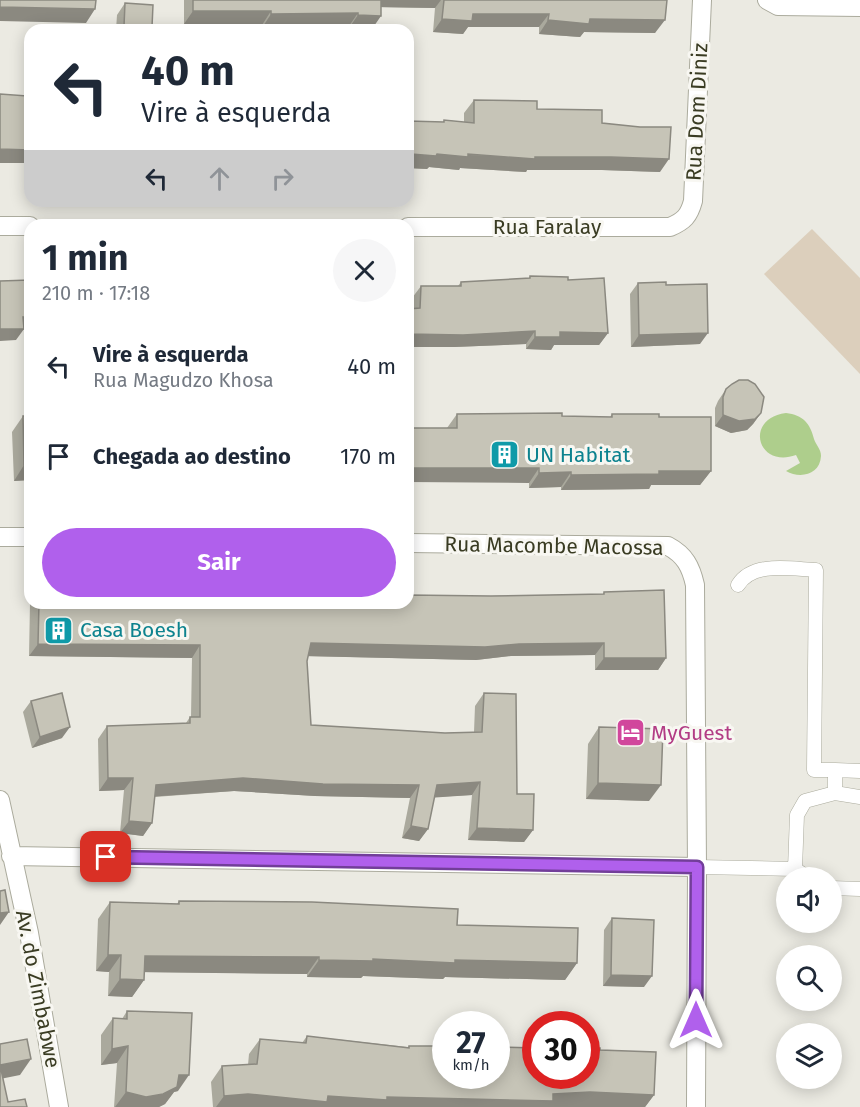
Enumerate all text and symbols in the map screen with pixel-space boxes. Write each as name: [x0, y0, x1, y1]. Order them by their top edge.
street label: Rua Dom Diniz: [680, 42, 714, 182]
text: 40 m: [141, 46, 235, 96]
icon: left: [42, 48, 120, 126]
text: Vire à esquerda: [141, 97, 331, 129]
icon: left: [140, 162, 173, 195]
icon: ahead: [203, 162, 236, 195]
icon: right: [266, 162, 299, 195]
street label: Rua Faralay: [493, 214, 602, 240]
text: 1 min: [42, 236, 129, 280]
button: close: [333, 239, 396, 302]
text: 210 m · 17:18: [42, 281, 150, 305]
text: Vire à esquerda: [93, 341, 249, 368]
icon: left: [42, 350, 75, 383]
text: 40 m: [347, 353, 396, 380]
text: Rua Magudzo Khosa: [93, 368, 274, 392]
building icon: UN Habitat: [489, 439, 521, 471]
icon: arrive: [42, 440, 75, 473]
place label: UN Habitat: [526, 442, 631, 468]
text: Chegada ao destino: [93, 443, 291, 470]
text: 170 m: [340, 443, 396, 470]
button: Sair: [42, 528, 396, 597]
street label: Rua Macombe Macossa: [444, 531, 664, 561]
building icon: Casa Boesh: [43, 614, 75, 646]
place label: Casa Boesh: [80, 617, 188, 643]
hotel icon: MyGuest: [614, 717, 646, 749]
place label: MyGuest: [651, 720, 732, 746]
pin: [80, 831, 131, 882]
icon: arrive: [89, 840, 122, 873]
map controls: [776, 867, 842, 1089]
button: sound: [776, 867, 842, 933]
street label: Av. do Zimbabwe: [10, 908, 66, 1070]
button: search: [776, 945, 842, 1011]
position arrow: [664, 988, 728, 1052]
speed limit sign: 30: [522, 1011, 600, 1089]
button: layers: [776, 1023, 842, 1089]
text: 27: [456, 1025, 486, 1061]
text: km/h: [452, 1056, 490, 1074]

